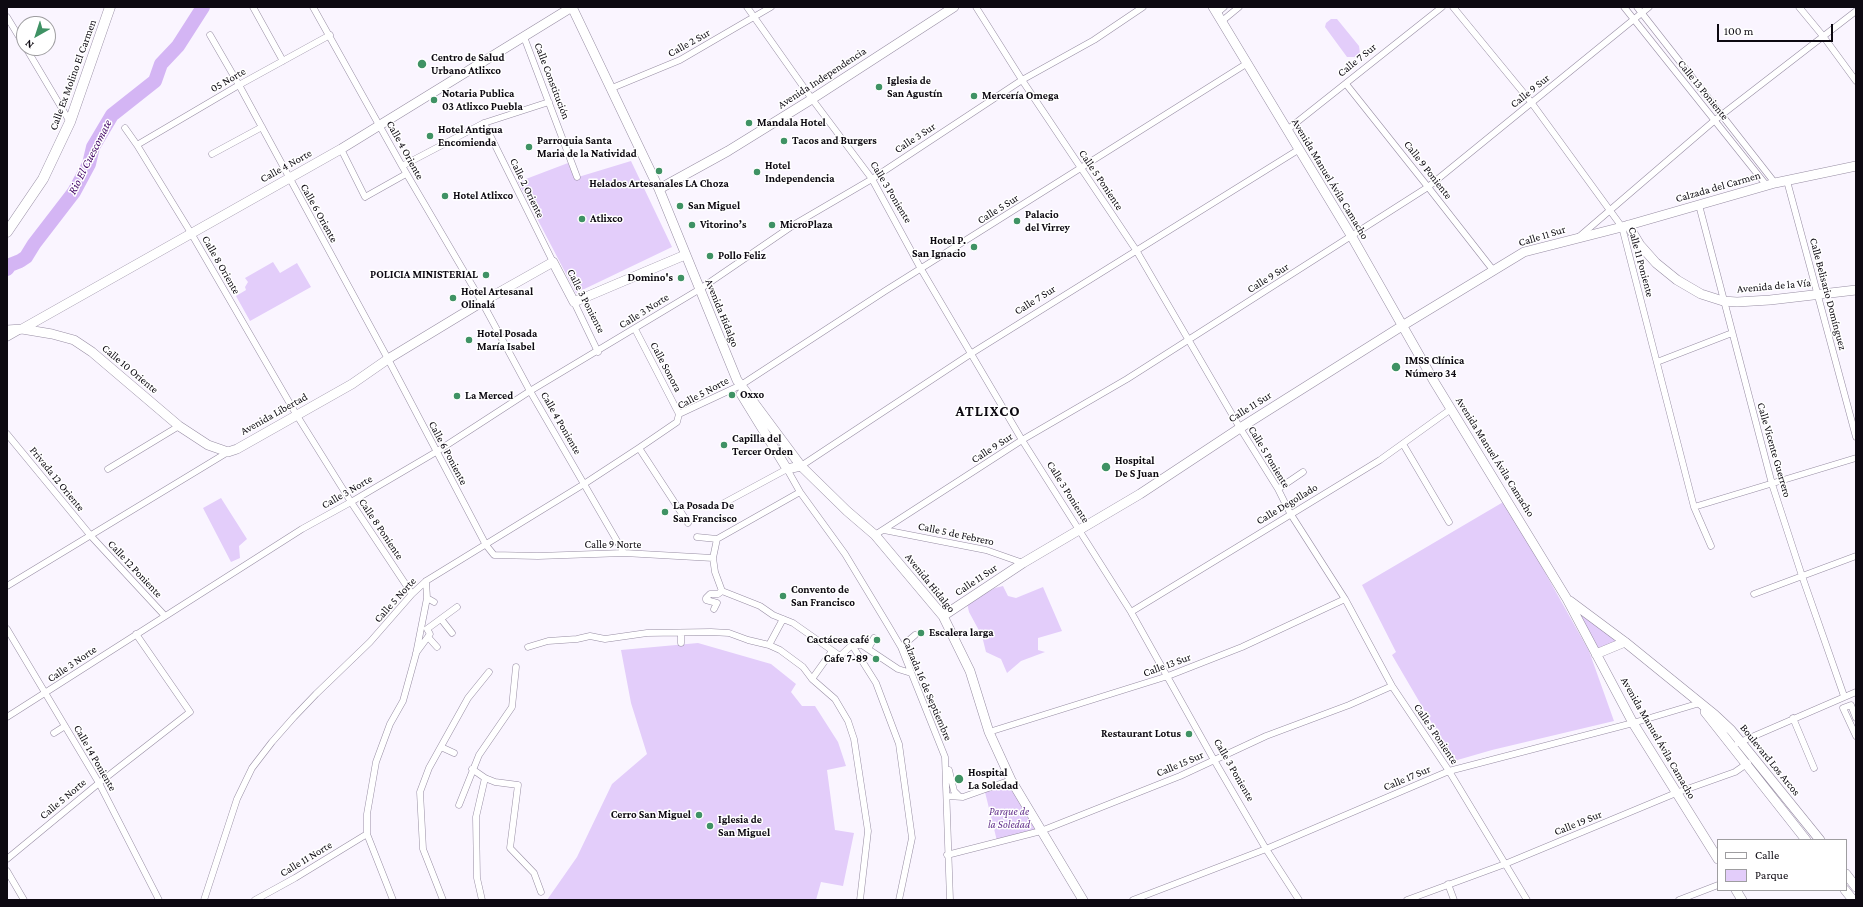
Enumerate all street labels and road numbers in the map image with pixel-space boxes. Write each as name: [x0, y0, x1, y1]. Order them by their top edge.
street label: Calle Ex Molino El Carmen: [47, 18, 99, 132]
street label: Calle 2 Sur: [666, 26, 712, 60]
street label: Calle 7 Sur: [1335, 40, 1379, 80]
street label: Calle Constitución: [531, 41, 573, 121]
street label: Avenida Independencia: [775, 44, 869, 112]
street label: Calle 13 Poniente: [1675, 57, 1731, 123]
street label: 05 Norte: [208, 65, 248, 95]
street label: Calle 9 Sur: [1508, 71, 1552, 111]
street label: Avenida Manuel Ávila Camacho: [1289, 116, 1371, 242]
street label: Calle 4 Oriente: [383, 118, 427, 182]
street label: Calle 3 Sur: [892, 120, 938, 156]
street label: Calle 9 Poniente: [1401, 138, 1455, 202]
street label: Calle 4 Norte: [258, 146, 314, 186]
street label: Calle 5 Poniente: [1076, 147, 1126, 213]
street label: Calle 2 Oriente: [507, 156, 547, 220]
street label: Calle 3 Poniente: [867, 159, 915, 225]
street label: Calzada del Carmen: [1674, 169, 1762, 205]
street label: Calle 6 Oriente: [297, 181, 341, 245]
street label: Calle 5 Sur: [975, 191, 1021, 227]
street label: Calle 11 Sur: [1517, 223, 1567, 249]
street label: Calle 11 Poniente: [1625, 225, 1657, 299]
street label: Calle 8 Oriente: [199, 233, 243, 297]
street label: Calle Belisario Domínguez: [1807, 236, 1849, 352]
street label: Calle 9 Sur: [1245, 260, 1291, 296]
street label: Calle 3 Poniente: [564, 267, 608, 335]
street label: Avenida de la Vía: [1736, 276, 1812, 296]
street label: Avenida Hidalgo: [702, 277, 742, 349]
street label: Calle 7 Sur: [1012, 282, 1058, 318]
street label: Calle 3 Norte: [617, 290, 671, 332]
street label: Calle Sonora: [647, 340, 685, 394]
street label: Calle 10 Oriente: [99, 342, 161, 396]
street label: Calle 5 Norte: [675, 374, 731, 412]
street label: Calle 4 Poniente: [538, 389, 584, 457]
street label: Calle 11 Sur: [1226, 389, 1274, 425]
street label: Avenida Libertad: [238, 390, 310, 438]
street label: Avenida Manuel Ávila Camacho: [1453, 395, 1537, 519]
street label: Calle Vicente Guerrero: [1754, 401, 1794, 499]
street label: Calle 6 Poniente: [426, 419, 470, 487]
street label: Calle 5 Poniente: [1245, 424, 1293, 490]
street label: Calle 9 Sur: [969, 430, 1015, 466]
street label: Privada 12 Oriente: [27, 444, 87, 514]
street label: Calle 3 Poniente: [1044, 459, 1092, 525]
street label: Calle 3 Norte: [319, 472, 375, 512]
street label: Calle Degollado: [1254, 481, 1320, 527]
street label: Calle 8 Poniente: [356, 496, 406, 562]
street label: Calle 5 de Febrero: [917, 519, 995, 549]
street label: Calle 12 Poniente: [105, 537, 165, 601]
street label: Calle 9 Norte: [585, 538, 641, 552]
street label: Avenida Hidalgo: [902, 551, 958, 615]
street label: Calle 11 Sur: [952, 561, 1000, 599]
street label: Calle 5 Norte: [371, 575, 419, 625]
street label: Calzada 16 de Septiembre: [899, 635, 955, 743]
street label: Calle 3 Norte: [45, 643, 99, 685]
street label: Calle 13 Sur: [1141, 650, 1193, 680]
street label: Avenida Manuel Ávila Camacho: [1618, 675, 1698, 801]
street label: Calle 5 Poniente: [1411, 701, 1461, 767]
street label: Boulevard Los Arcos: [1737, 722, 1803, 798]
street label: Calle 14 Poniente: [71, 723, 119, 793]
street label: Calle 3 Poniente: [1211, 736, 1257, 804]
street label: Calle 15 Sur: [1154, 748, 1206, 780]
street label: Calle 17 Sur: [1381, 762, 1433, 794]
street label: Calle 5 Norte: [37, 776, 89, 822]
street label: Calle 19 Sur: [1552, 807, 1604, 839]
street label: Calle 11 Norte: [278, 838, 334, 880]

